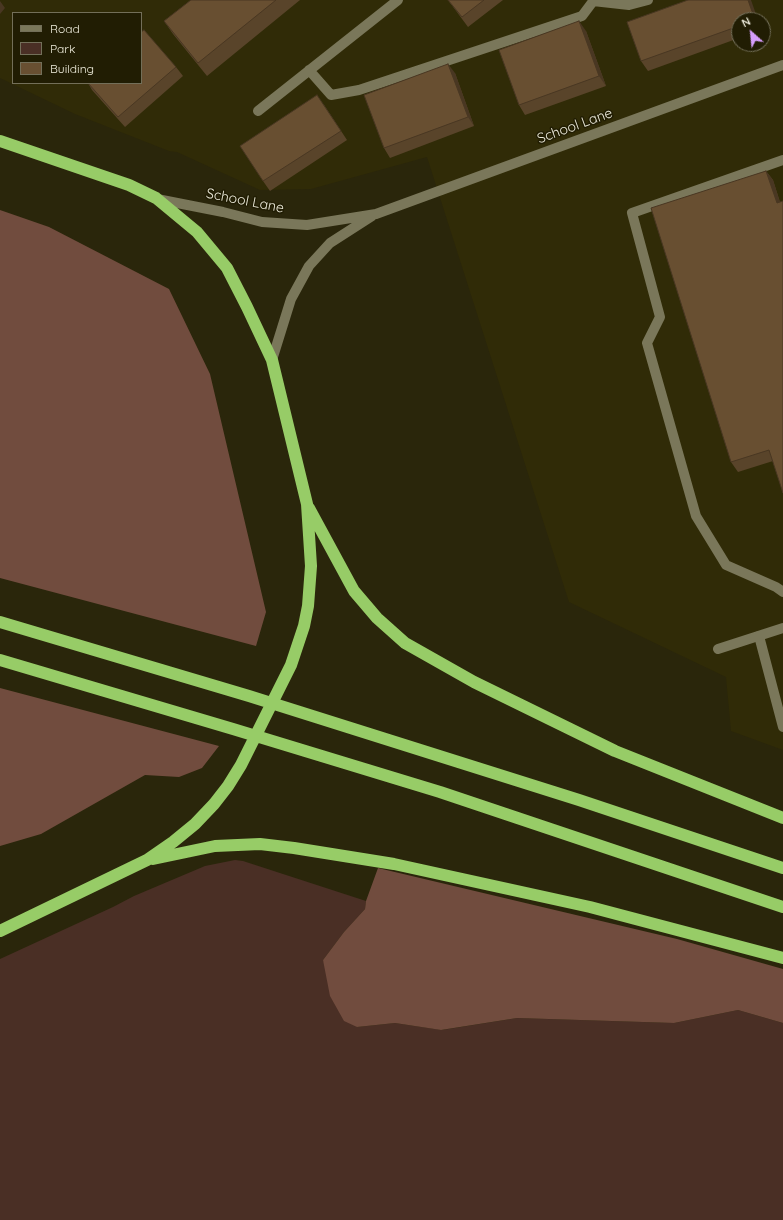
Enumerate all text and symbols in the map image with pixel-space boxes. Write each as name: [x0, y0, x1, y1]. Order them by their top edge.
legend: [12, 12, 142, 84]
north arrow: [731, 12, 771, 52]
text: N: [739, 14, 753, 30]
text: Road: [50, 21, 80, 36]
text: Park: [50, 41, 75, 56]
text: Building: [50, 61, 94, 76]
street label: School Lane: [535, 105, 615, 147]
street label: School Lane: [205, 185, 285, 217]

